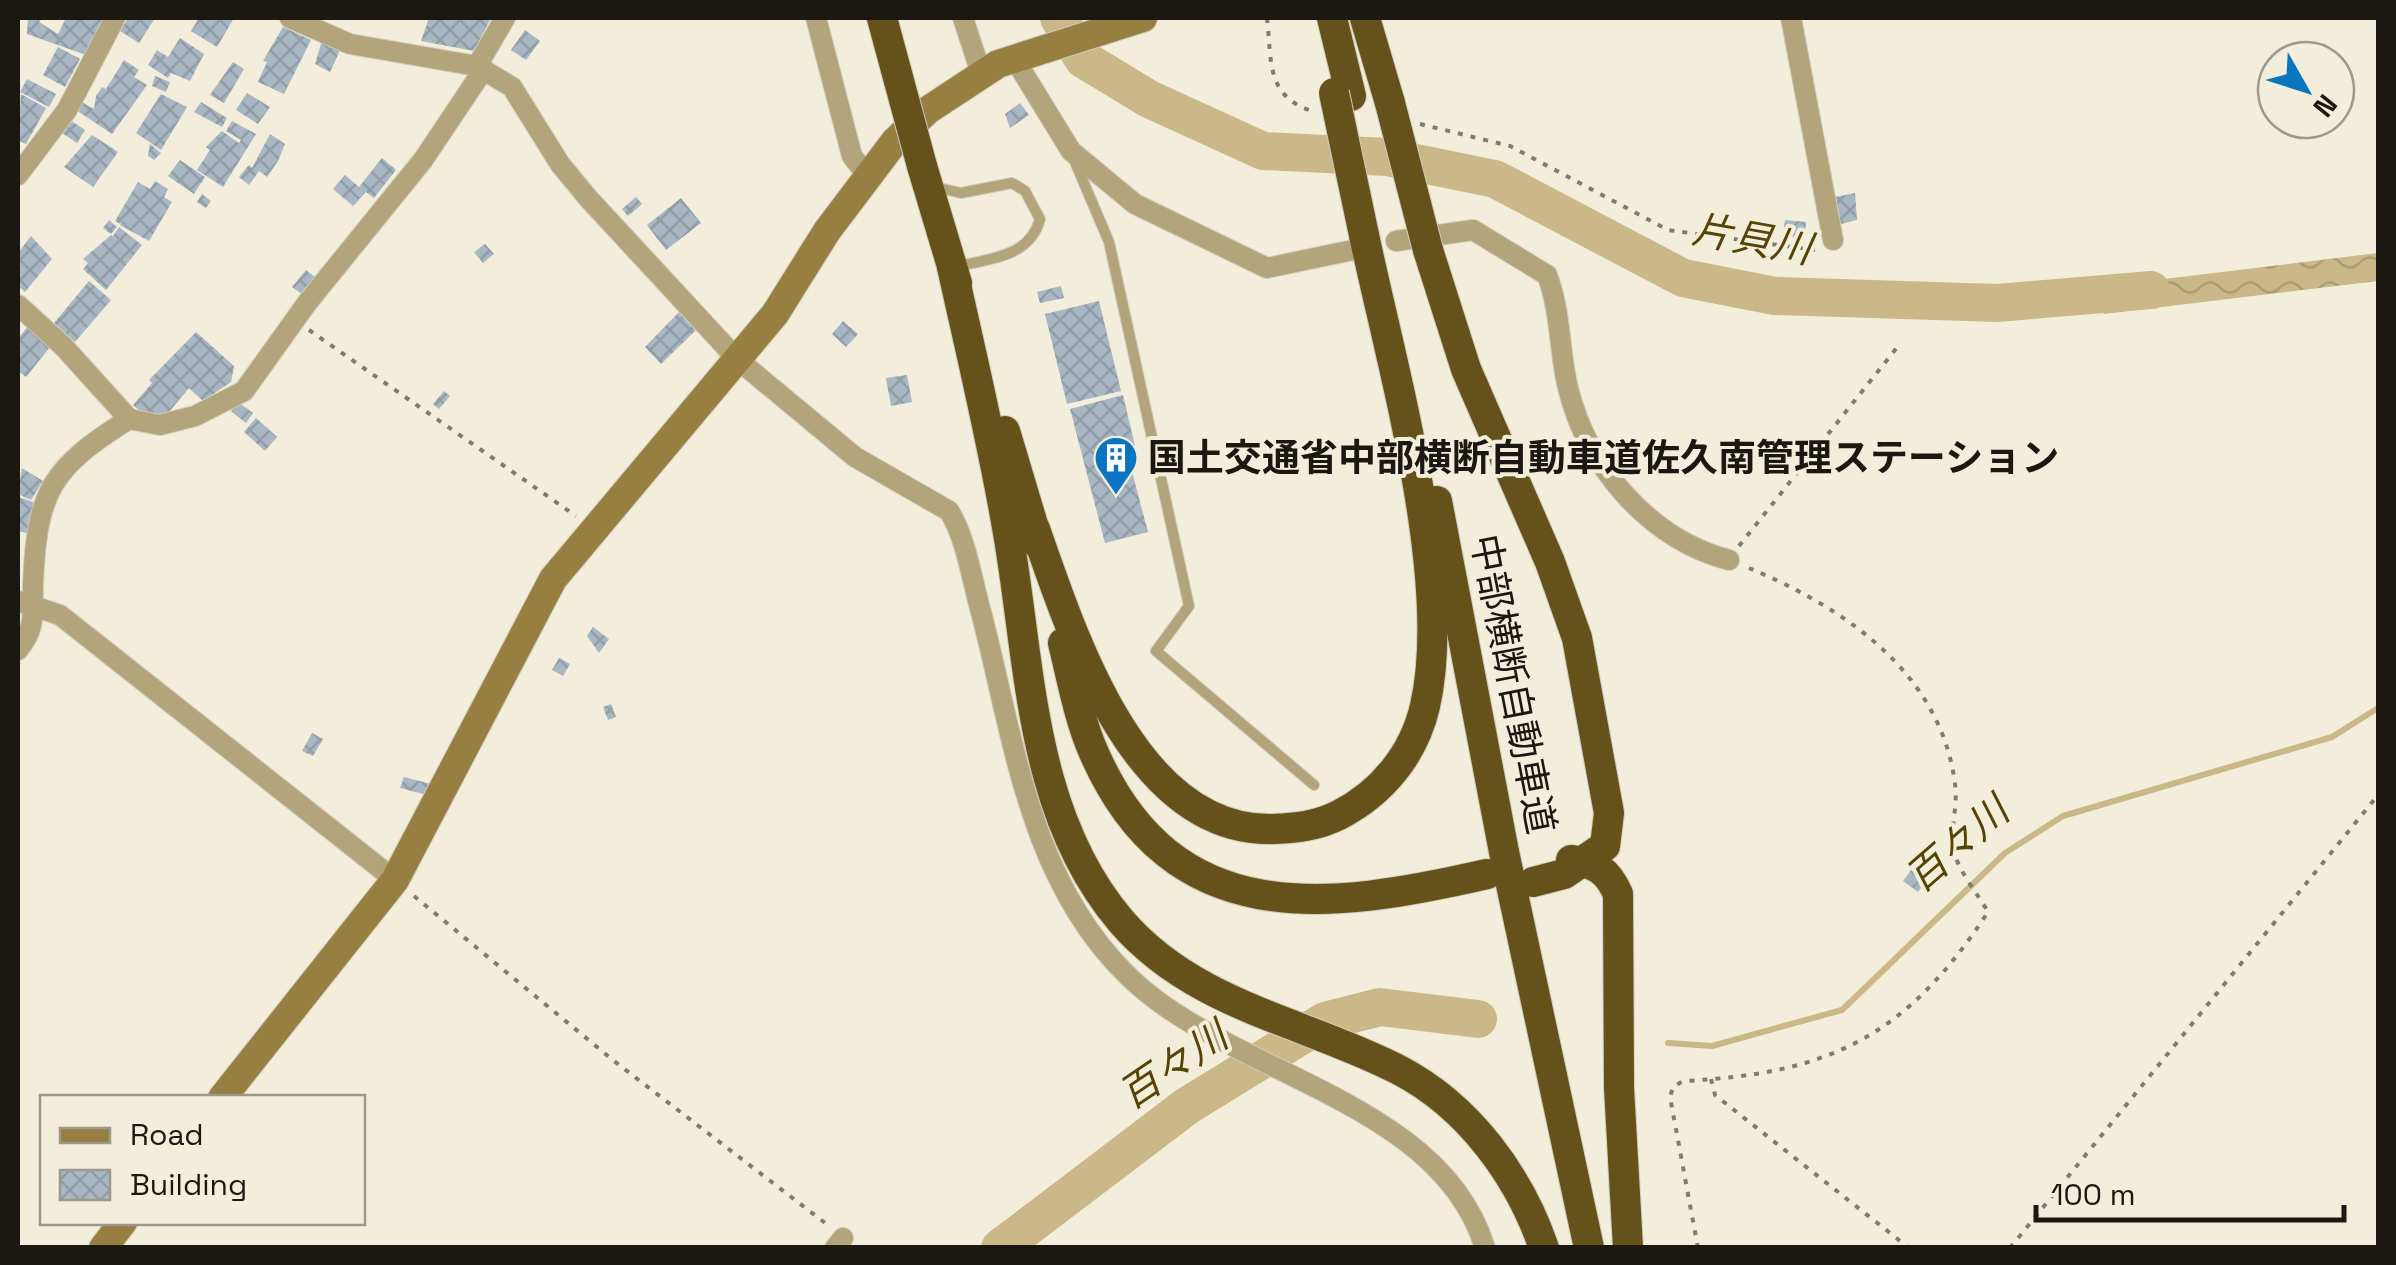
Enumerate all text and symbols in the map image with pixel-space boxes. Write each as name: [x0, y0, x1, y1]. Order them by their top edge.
north arrow: [2256, 40, 2356, 140]
text: N: [2306, 87, 2345, 124]
water label: 片貝川: [1688, 204, 1819, 276]
place label: 国土交通省中部横断自動車道佐久南管理ステーション: [1148, 434, 2059, 482]
building icon: 国土交通省中部横断自動車道佐久南管理ステーション: [1093, 435, 1139, 496]
street label: 中部横断自動車道: [1460, 530, 1566, 838]
water label: 百々川: [1895, 783, 2022, 903]
water label: 百々川: [1109, 1008, 1241, 1120]
legend: [40, 1095, 365, 1225]
text: Road: [130, 1115, 204, 1154]
scale bar: [2036, 1160, 2344, 1222]
text: Building: [130, 1165, 247, 1204]
text: 100 m: [2051, 1175, 2136, 1214]

